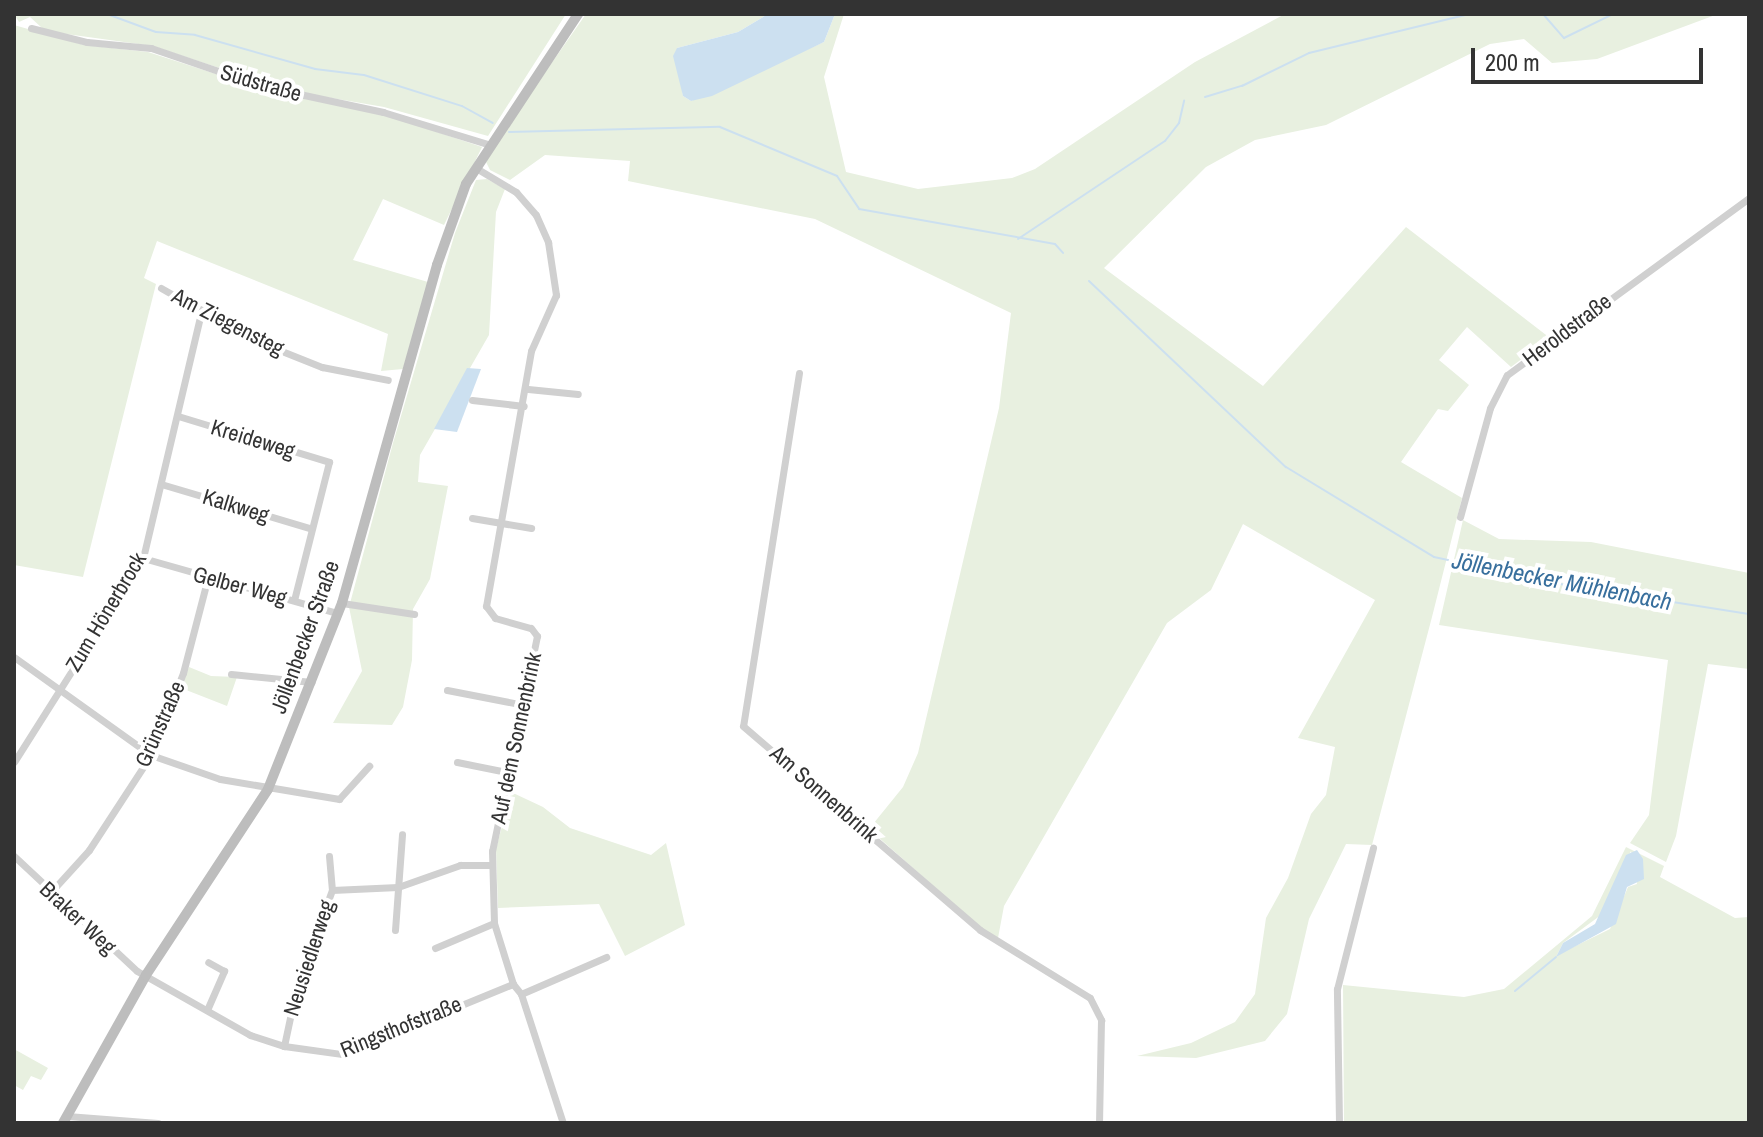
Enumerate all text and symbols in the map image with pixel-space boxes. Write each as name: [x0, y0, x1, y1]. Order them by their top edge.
scale bar: [1475, 32, 1707, 82]
text: 200 m: [1485, 46, 1540, 78]
street label: Südstraße: [217, 59, 305, 107]
street label: Am Ziegensteg: [168, 282, 288, 362]
street label: Heroldstraße: [1517, 288, 1617, 372]
street label: Kreideweg: [208, 414, 298, 464]
street label: Kalkweg: [200, 483, 272, 529]
water label: Jöllenbecker Mühlenbach: [1450, 546, 1674, 616]
street label: Zum Hönerbrock: [60, 548, 152, 676]
street label: Jöllenbecker Straße: [265, 557, 345, 717]
street label: Gelber Weg: [190, 561, 290, 611]
street label: Auf dem Sonnenbrink: [485, 650, 547, 826]
street label: Grünstraße: [129, 677, 191, 771]
street label: Am Sonnenbrink: [765, 740, 883, 848]
street label: Braker Weg: [34, 876, 122, 960]
street label: Neusiedlerweg: [278, 897, 340, 1019]
street label: Ringsthofstraße: [337, 991, 465, 1063]

